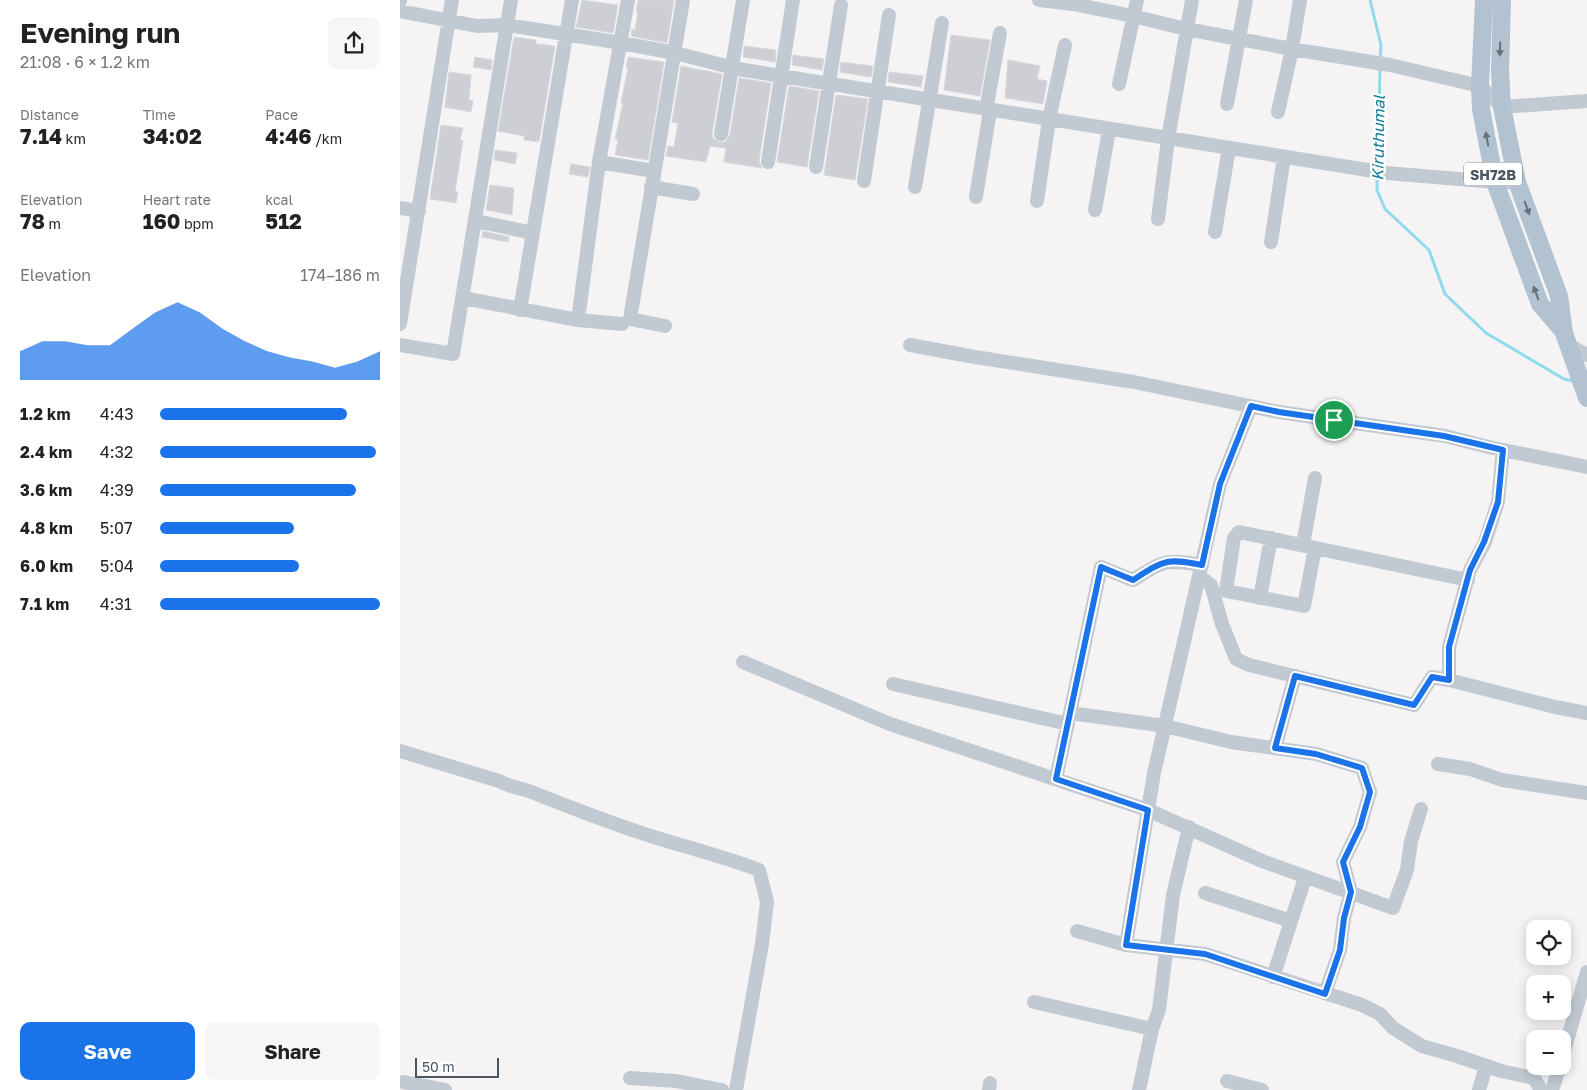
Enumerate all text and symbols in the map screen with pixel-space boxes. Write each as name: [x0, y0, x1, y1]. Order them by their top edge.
text: Evening run: [20, 16, 180, 49]
button: share: [328, 17, 380, 69]
one-way arrow: [1496, 41, 1504, 57]
text: 21:08 · 6 × 1.2 km: [20, 52, 150, 72]
water label: Kiruthumal: [1367, 94, 1389, 181]
text: Distance: [20, 106, 79, 123]
text: Time: [143, 106, 176, 123]
text: Pace: [265, 106, 298, 123]
text: 7.14: [20, 123, 62, 149]
text: 34:02: [143, 123, 202, 149]
text: 4:46: [265, 123, 312, 149]
text: km: [62, 130, 86, 147]
text: /km: [312, 130, 342, 147]
one-way arrow: [1482, 131, 1490, 147]
road number: SH72B: [1464, 162, 1522, 185]
text: Elevation: [20, 191, 82, 208]
text: Heart rate: [143, 191, 211, 208]
text: kcal: [265, 191, 293, 208]
one-way arrow: [1523, 201, 1531, 216]
text: 78: [20, 208, 45, 234]
text: 160: [143, 208, 180, 234]
text: 512: [265, 208, 302, 234]
text: m: [45, 215, 61, 232]
text: bpm: [180, 215, 214, 232]
text: Elevation: [20, 265, 91, 285]
text: 174–186 m: [300, 265, 380, 285]
one-way arrow: [1532, 286, 1539, 301]
pin: [1313, 399, 1355, 441]
text: 1.2 km: [20, 404, 70, 424]
text: 4:43: [100, 404, 134, 424]
icon: arrive: [1320, 406, 1348, 434]
text: 2.4 km: [20, 442, 72, 462]
text: 4:32: [100, 442, 133, 462]
text: 3.6 km: [20, 480, 72, 500]
text: 4:39: [100, 480, 134, 500]
text: 4.8 km: [20, 518, 73, 538]
text: 5:07: [100, 518, 132, 538]
text: 6.0 km: [20, 556, 73, 576]
text: 5:04: [100, 556, 134, 576]
text: 7.1 km: [20, 594, 69, 614]
text: 4:31: [100, 594, 132, 614]
map controls: [1526, 920, 1571, 1075]
button: locate: [1526, 920, 1571, 965]
button: +: [1526, 975, 1571, 1020]
button: Save: [20, 1022, 195, 1080]
button: Share: [205, 1022, 380, 1080]
button: −: [1526, 1030, 1571, 1075]
scale bar: [415, 1055, 499, 1078]
text: 50 m: [422, 1058, 455, 1075]

